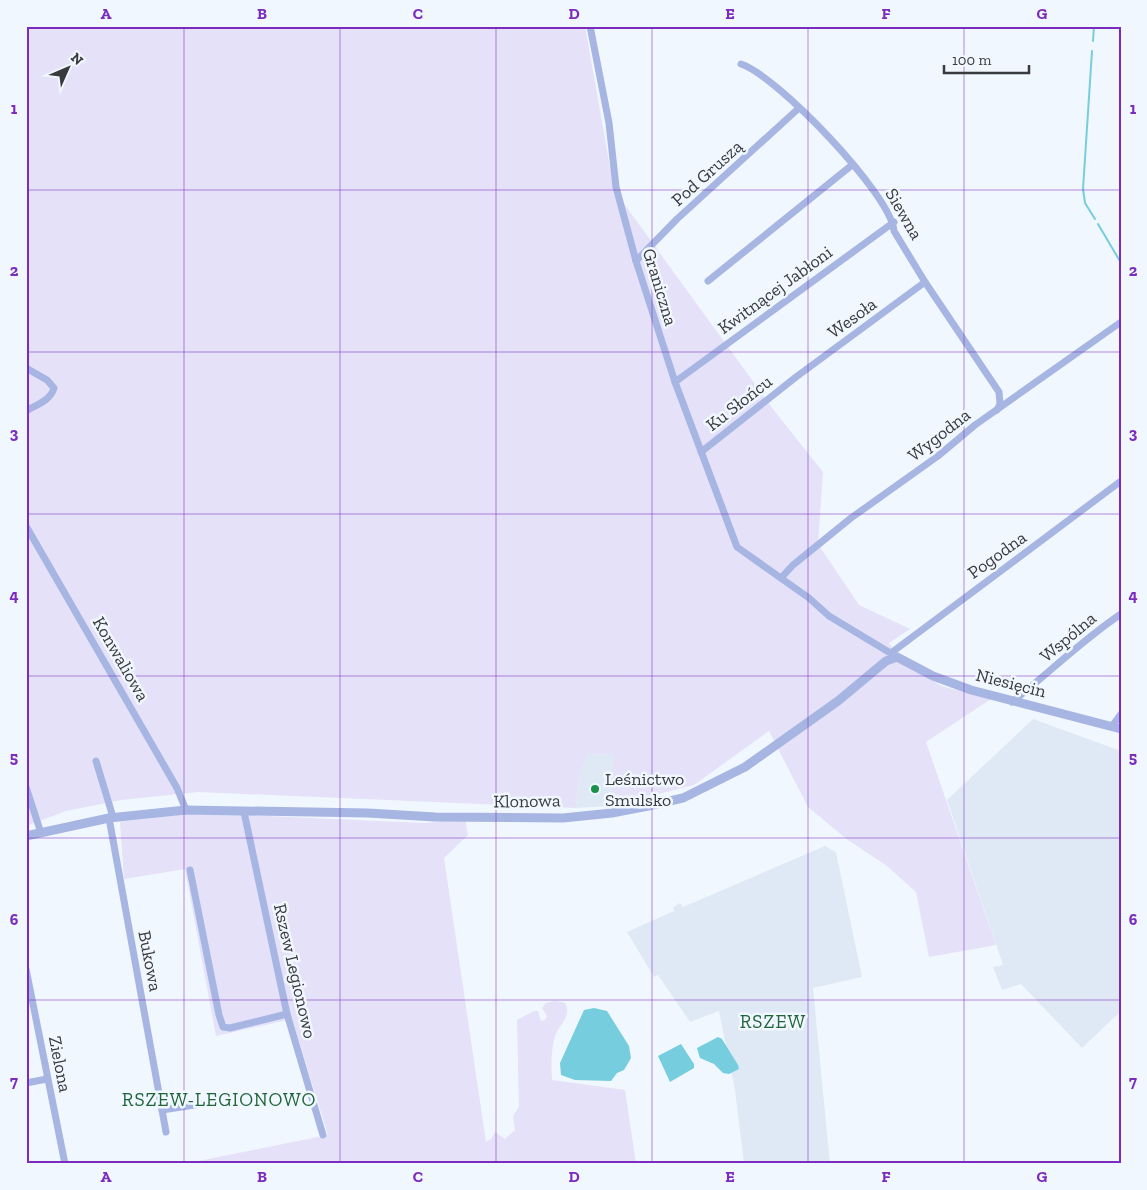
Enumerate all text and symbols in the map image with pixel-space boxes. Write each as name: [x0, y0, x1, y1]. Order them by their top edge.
text: A: [101, 4, 112, 23]
text: B: [257, 4, 267, 23]
text: C: [413, 4, 423, 23]
text: D: [568, 4, 580, 23]
text: E: [725, 4, 735, 23]
text: F: [881, 4, 891, 23]
text: G: [1037, 4, 1048, 23]
north arrow: [42, 42, 92, 92]
scale bar: [944, 42, 1030, 74]
text: N: [67, 49, 87, 69]
text: 100 m: [952, 51, 991, 69]
text: 1: [11, 99, 18, 118]
text: 1: [1130, 99, 1137, 118]
street label: Pod Gruszą: [667, 135, 747, 211]
street label: Siewna: [881, 184, 928, 244]
street label: Kwitnącej Jabłoni: [714, 241, 836, 339]
street label: Graniczna: [638, 246, 682, 329]
text: 2: [10, 261, 19, 280]
text: 2: [1129, 261, 1138, 280]
street label: Wesoła: [823, 293, 881, 343]
street label: Ku Słońcu: [701, 370, 777, 436]
street label: Wygodna: [903, 404, 975, 466]
text: 3: [10, 424, 19, 443]
text: 3: [1129, 424, 1138, 443]
street label: Pogodna: [963, 526, 1031, 584]
text: 4: [9, 586, 19, 605]
text: 4: [1128, 586, 1138, 605]
street label: Wspólna: [1035, 607, 1101, 667]
street label: Konwaliowa: [88, 613, 154, 706]
street label: Niesięcin: [974, 664, 1049, 702]
text: 5: [10, 748, 18, 767]
text: 5: [1129, 748, 1137, 767]
place label: Leśnictwo Smulsko: [605, 768, 684, 811]
marker: Leśnictwo Smulsko: [589, 783, 601, 795]
street label: Klonowa: [493, 789, 561, 813]
street label: Rszew Legionowo: [269, 901, 321, 1041]
text: 6: [10, 910, 19, 929]
text: 6: [1129, 910, 1138, 929]
street label: Bukowa: [133, 929, 167, 994]
district label: RSZEW: [740, 1010, 806, 1033]
street label: Zielona: [44, 1034, 76, 1094]
text: 7: [10, 1072, 18, 1091]
text: 7: [1129, 1072, 1137, 1091]
district label: RSZEW-LEGIONOWO: [122, 1088, 316, 1111]
text: A: [101, 1167, 112, 1186]
text: B: [257, 1167, 267, 1186]
text: C: [413, 1167, 423, 1186]
text: D: [568, 1167, 580, 1186]
text: E: [725, 1167, 735, 1186]
text: F: [881, 1167, 891, 1186]
text: G: [1037, 1167, 1048, 1186]

